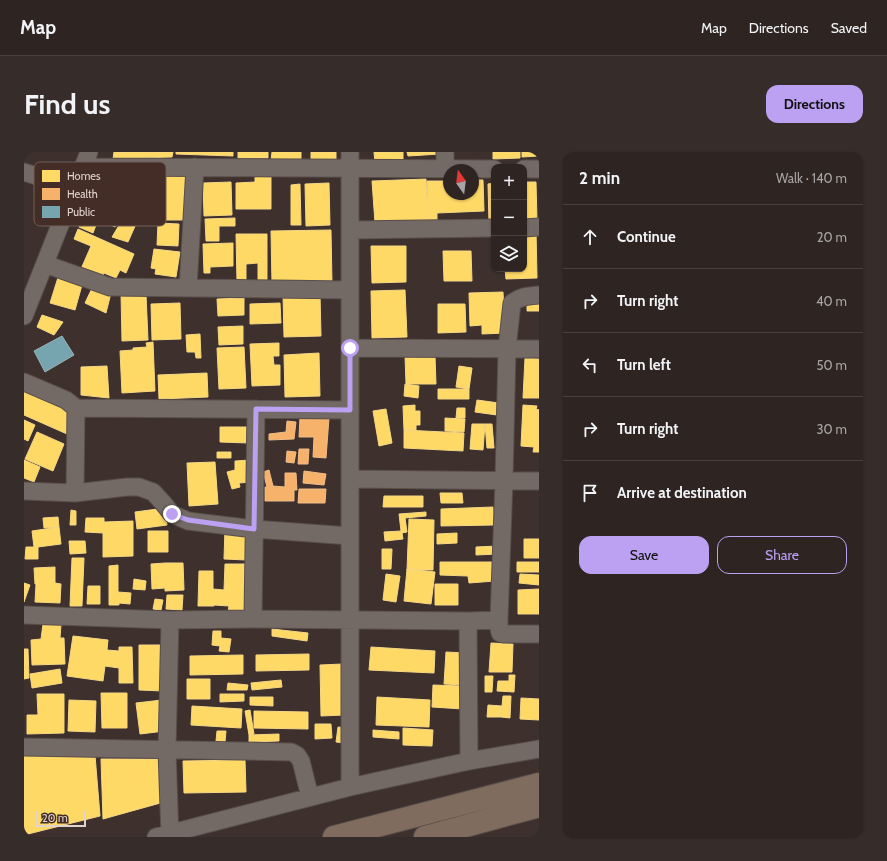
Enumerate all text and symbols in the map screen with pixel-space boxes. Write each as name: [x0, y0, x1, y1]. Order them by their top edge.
text: Map: [20, 16, 56, 39]
text: Map: [701, 19, 727, 37]
text: Directions: [749, 19, 809, 37]
text: Saved: [831, 19, 867, 37]
button: Directions: [766, 85, 863, 123]
text: Find us: [24, 87, 110, 121]
legend: [34, 162, 166, 226]
north arrow: [443, 164, 479, 200]
map controls: [491, 164, 527, 272]
button: +: [491, 164, 527, 200]
text: 2 min: [579, 168, 620, 188]
text: Homes: [67, 169, 101, 183]
text: Walk · 140 m: [776, 170, 847, 186]
text: Health: [67, 187, 98, 201]
button: −: [491, 200, 527, 236]
text: Public: [67, 205, 95, 219]
icon: ahead: [579, 226, 601, 248]
text: Continue: [617, 228, 676, 246]
text: 20 m: [817, 229, 847, 245]
button: layers: [491, 236, 527, 272]
icon: right: [579, 290, 601, 312]
text: Turn right: [617, 292, 678, 310]
text: 40 m: [816, 293, 847, 309]
route start: [341, 339, 359, 357]
icon: left: [579, 354, 601, 376]
text: Turn left: [617, 356, 671, 374]
text: 50 m: [817, 357, 847, 373]
icon: right: [579, 418, 601, 440]
text: Turn right: [617, 420, 678, 438]
text: 30 m: [817, 421, 847, 437]
icon: arrive: [579, 482, 601, 504]
text: Arrive at destination: [617, 484, 747, 502]
route end: [163, 505, 181, 523]
button: Save: [579, 536, 709, 574]
button: Share: [717, 536, 847, 574]
scale bar: [36, 809, 86, 828]
text: 20 m: [42, 811, 68, 825]

